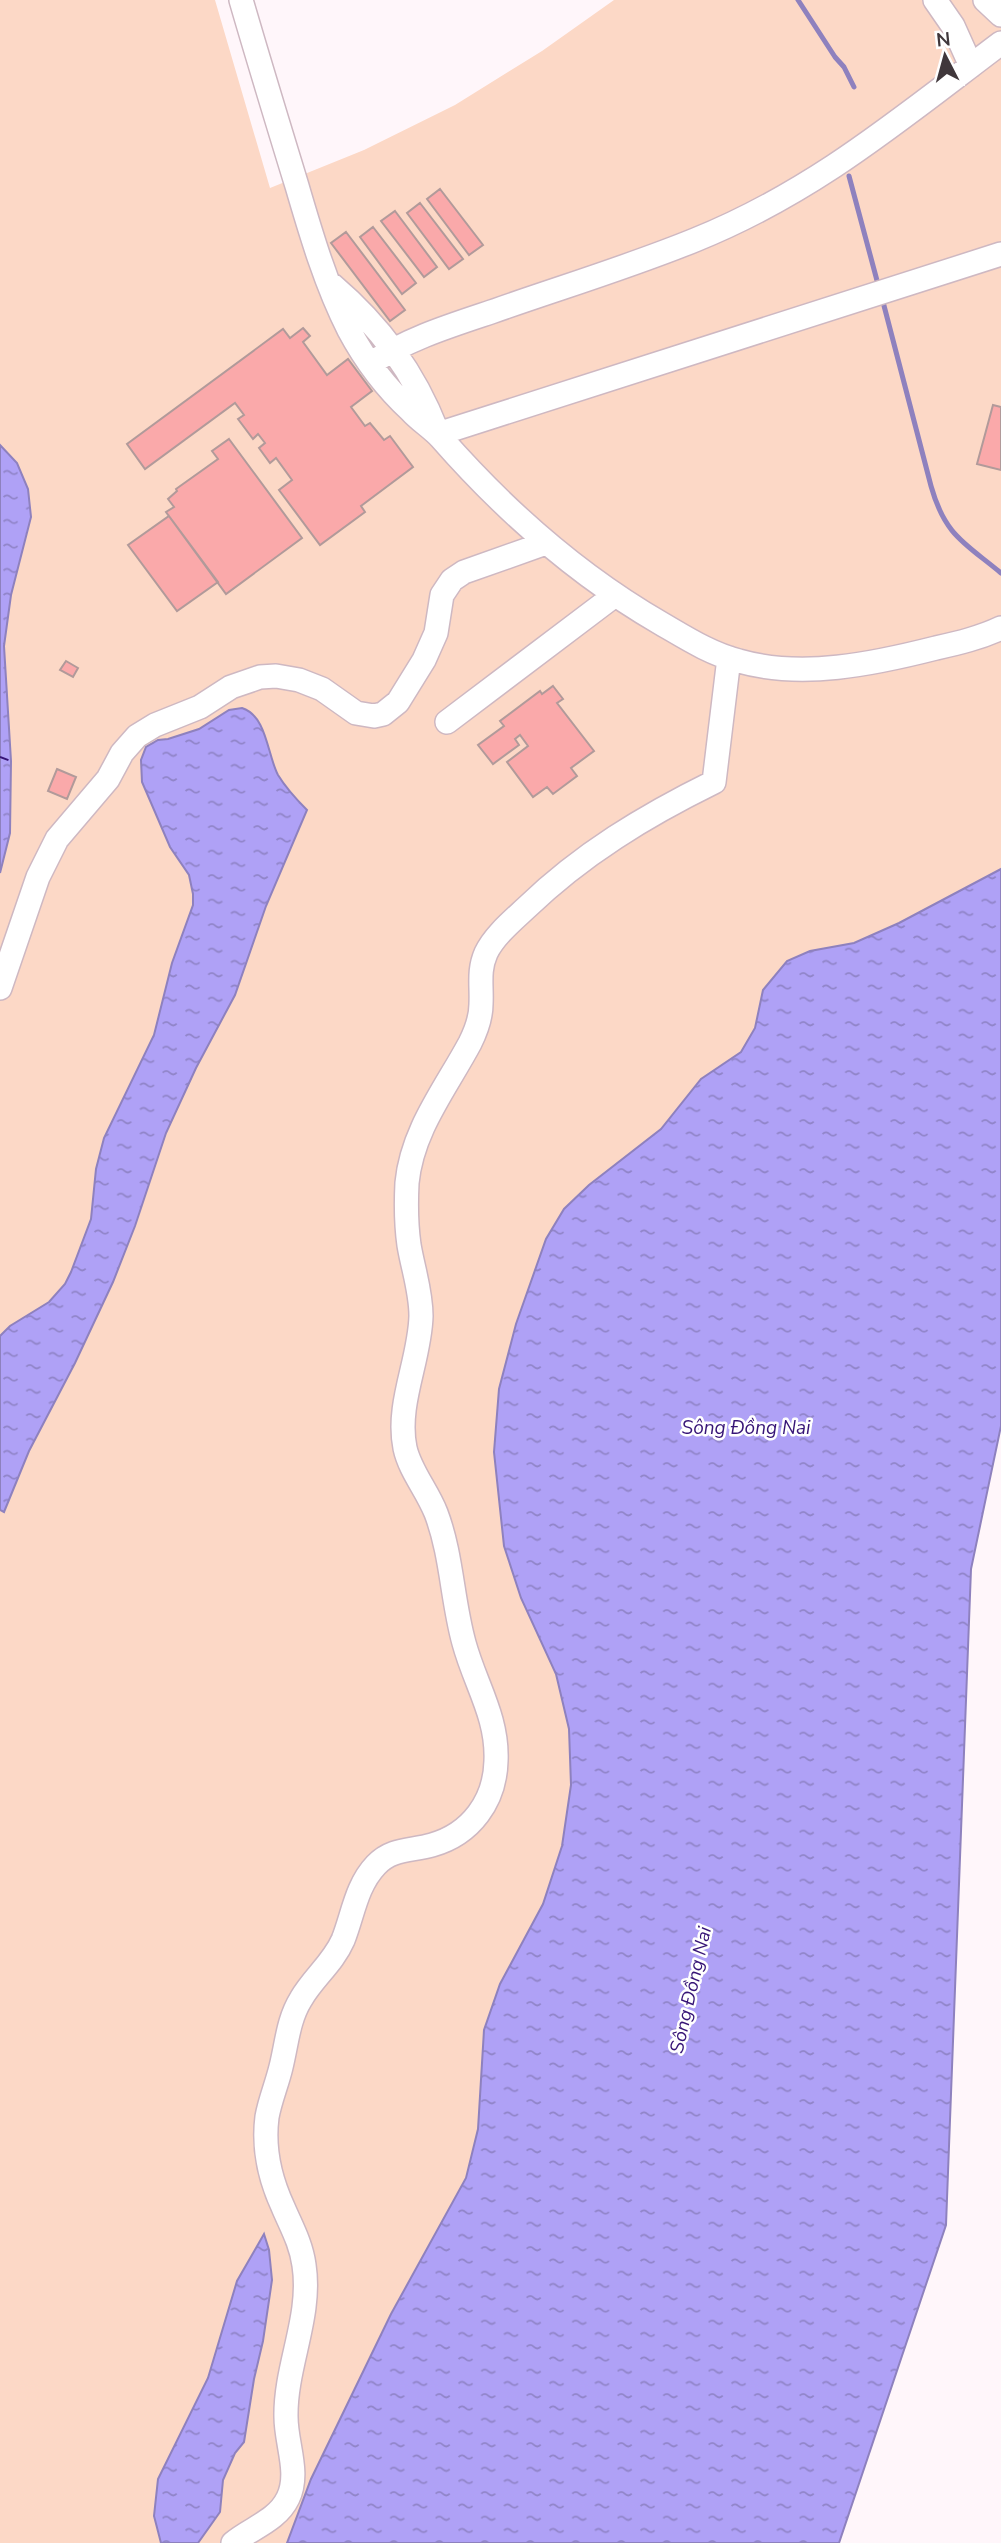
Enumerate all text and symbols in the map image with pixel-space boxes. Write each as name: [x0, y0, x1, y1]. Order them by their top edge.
north arrow: [910, 21, 980, 91]
text: N: [935, 26, 952, 54]
water label: Sông Đồng Nai: [681, 1415, 811, 1441]
water label: Sông Đồng Nai: [664, 1924, 718, 2056]

